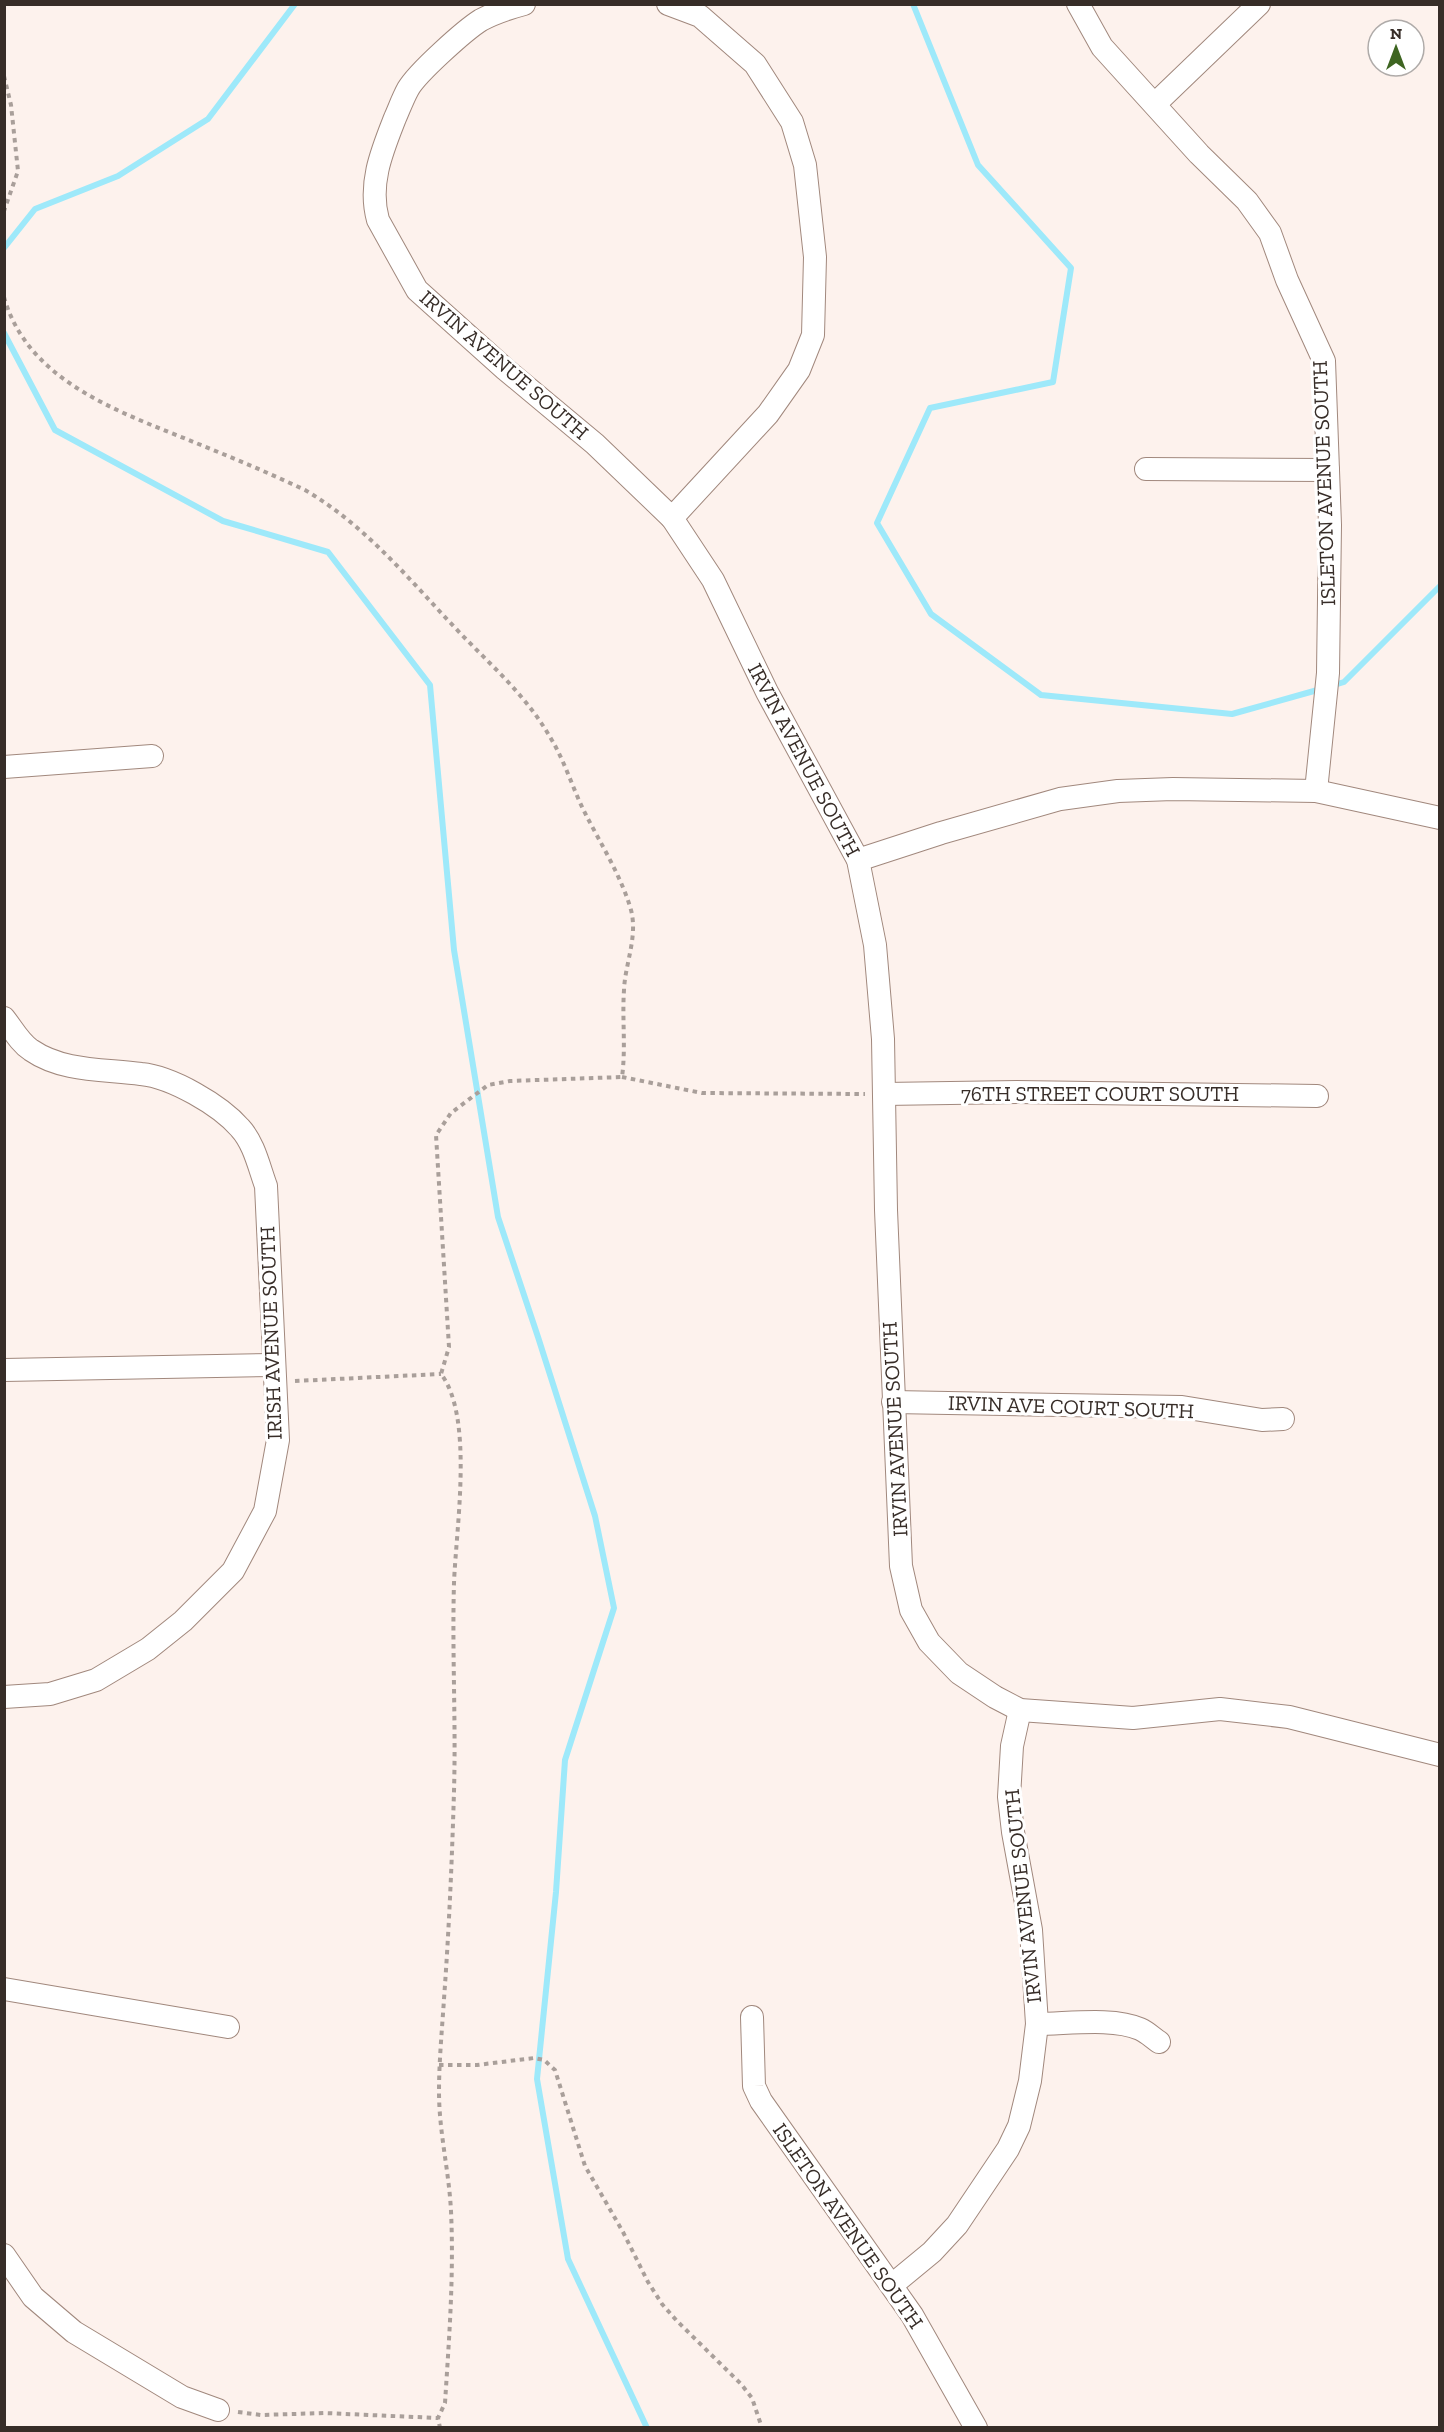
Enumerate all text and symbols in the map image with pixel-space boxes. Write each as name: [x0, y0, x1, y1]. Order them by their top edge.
north arrow: [1366, 18, 1426, 78]
text: N: [1390, 24, 1402, 43]
street label: IRVIN AVENUE SOUTH: [415, 285, 594, 445]
street label: ISLETON AVENUE SOUTH: [1307, 360, 1340, 606]
street label: IRVIN AVENUE SOUTH: [743, 659, 866, 861]
street label: 76TH STREET COURT SOUTH: [961, 1081, 1239, 1106]
street label: IRISH AVENUE SOUTH: [254, 1226, 287, 1440]
street label: IRVIN AVENUE SOUTH: [876, 1321, 913, 1537]
street label: IRVIN AVE COURT SOUTH: [947, 1390, 1195, 1423]
street label: IRVIN AVENUE SOUTH: [999, 1788, 1046, 2004]
street label: ISLETON AVENUE SOUTH: [768, 2118, 929, 2333]

